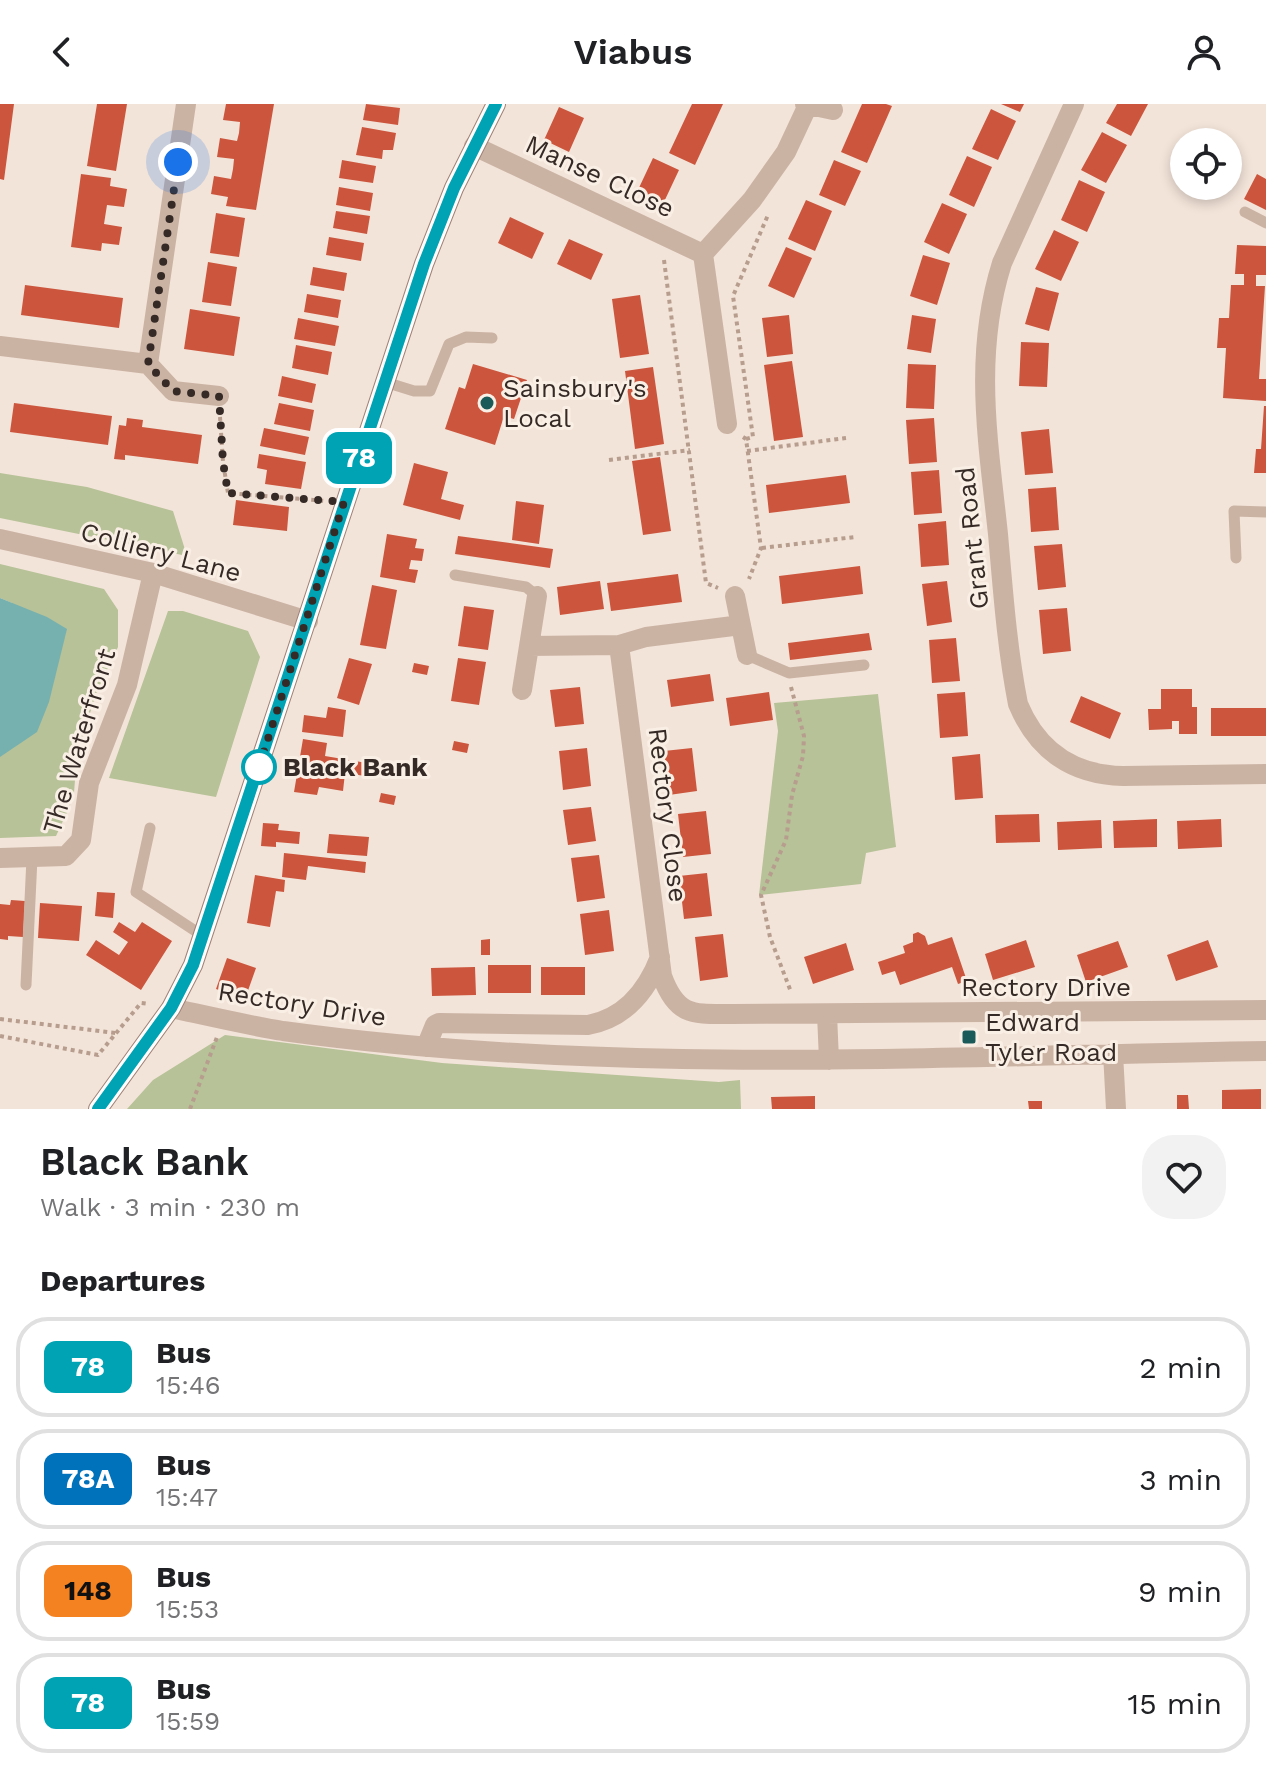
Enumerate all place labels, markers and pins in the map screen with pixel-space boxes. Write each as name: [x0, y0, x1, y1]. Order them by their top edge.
place label: Sainsbury's Local: [503, 373, 647, 433]
marker: Sainsbury's Local: [478, 394, 496, 412]
marker: Black Bank: [242, 750, 276, 784]
place label: Black Bank: [283, 752, 428, 782]
place label: Edward Tyler Road: [985, 1007, 1117, 1067]
marker: Edward Tyler Road: [960, 1028, 978, 1046]

